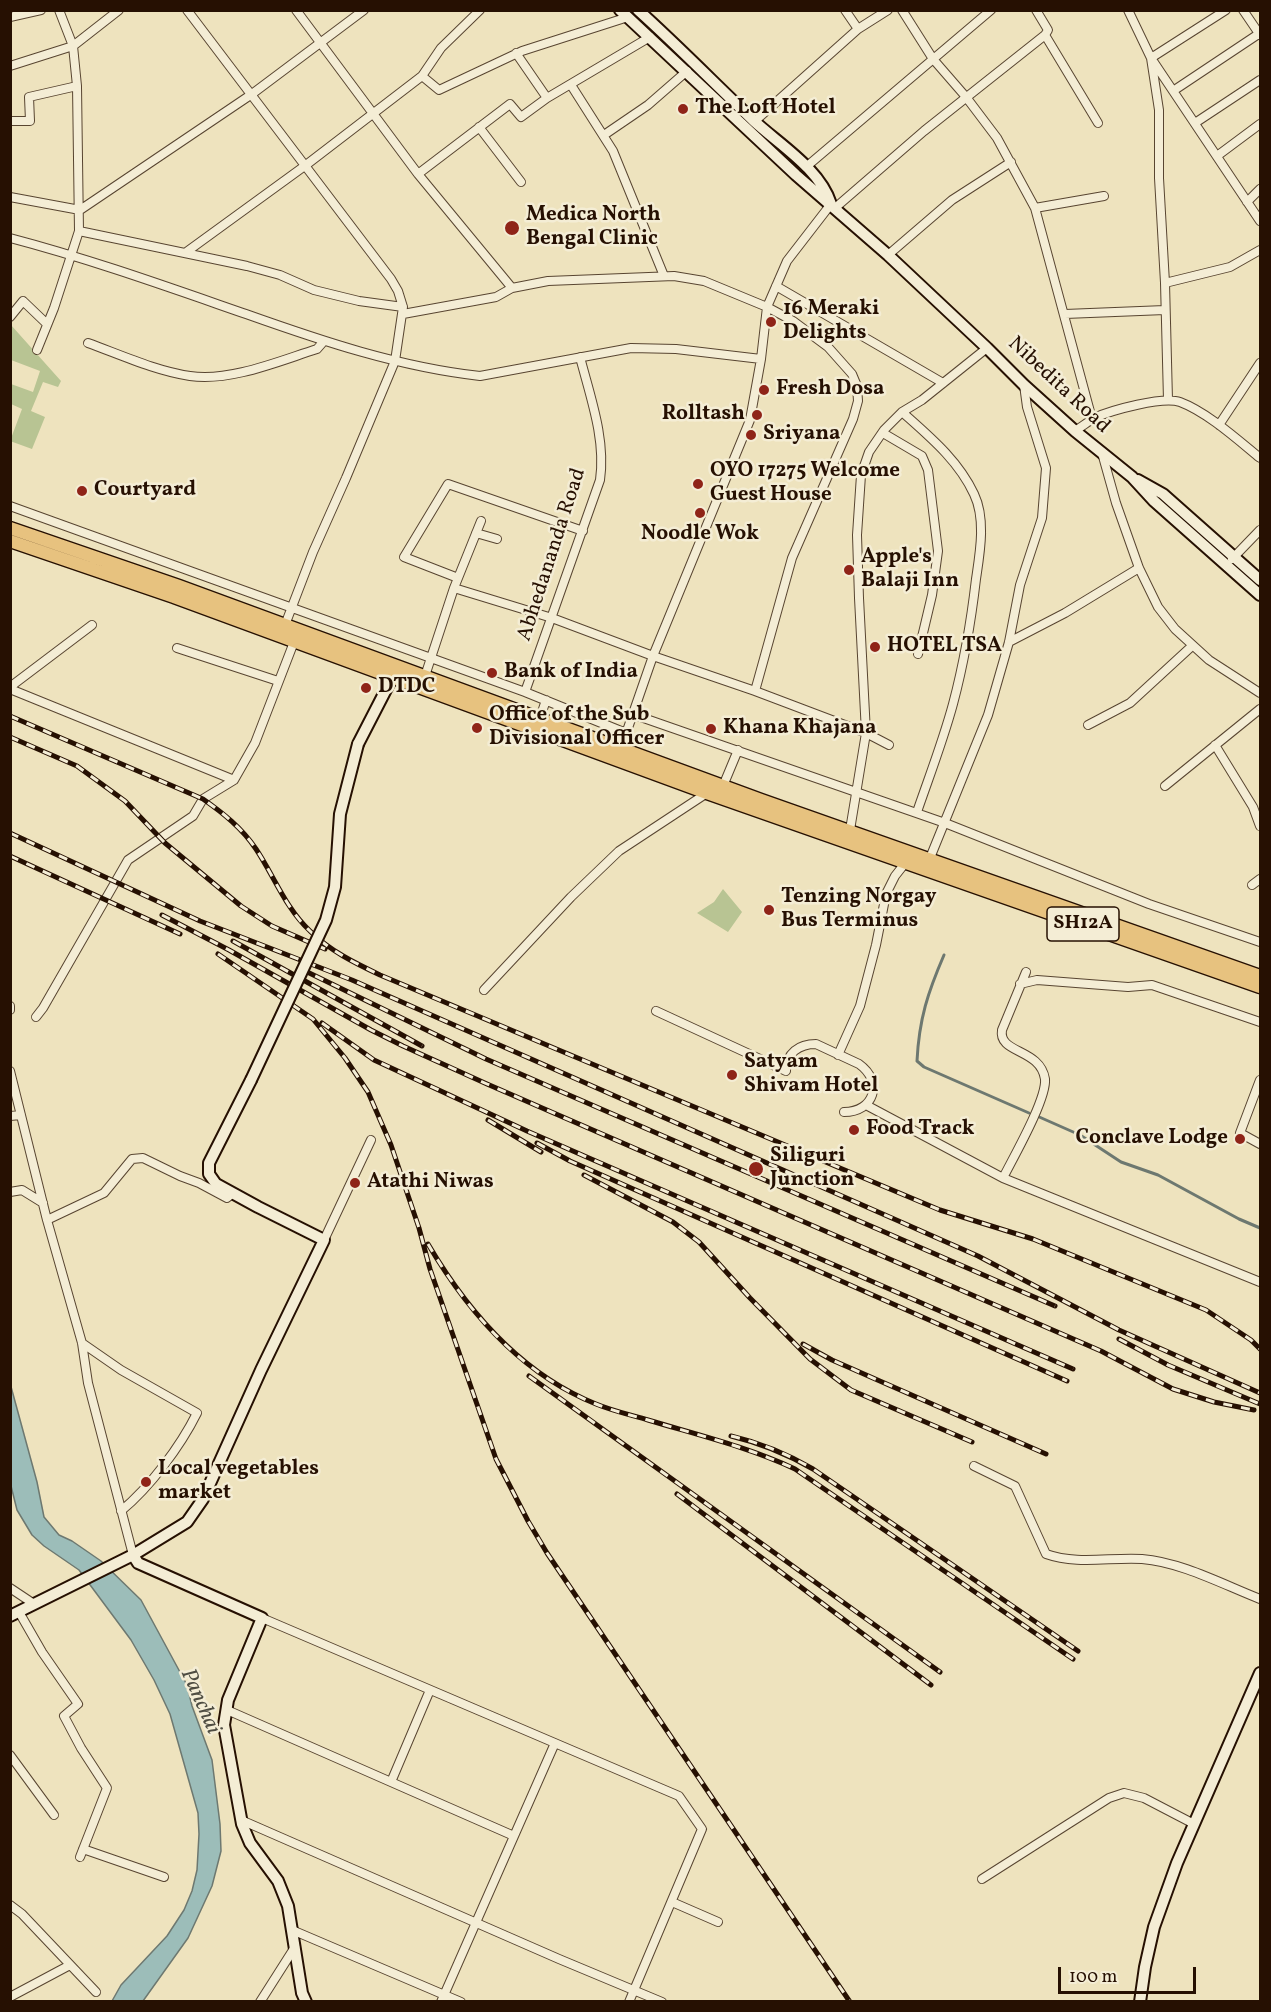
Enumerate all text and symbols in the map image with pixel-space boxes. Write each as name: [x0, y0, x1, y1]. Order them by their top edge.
place label: The Loft Hotel: [695, 96, 836, 122]
marker: The Loft Hotel: [676, 102, 690, 116]
place label: Medica North Bengal Clinic: [526, 203, 661, 253]
marker: Medica North Bengal Clinic: [503, 219, 521, 237]
place label: 16 Meraki Delights: [783, 297, 879, 347]
marker: 16 Meraki Delights: [764, 315, 778, 329]
street label: Nibedita Road: [1002, 332, 1114, 440]
place label: Fresh Dosa: [776, 377, 884, 403]
marker: Fresh Dosa: [757, 383, 771, 397]
place label: Rolltash: [662, 402, 745, 428]
marker: Rolltash: [750, 408, 764, 422]
place label: Sriyana: [763, 422, 840, 448]
marker: Sriyana: [744, 428, 758, 442]
place label: OYO 17275 Welcome Guest House: [710, 459, 900, 509]
street label: Abhedananda Road: [513, 465, 593, 645]
marker: OYO 17275 Welcome Guest House: [691, 477, 705, 491]
place label: Courtyard: [94, 478, 196, 504]
marker: Courtyard: [75, 484, 89, 498]
marker: Noodle Wok: [693, 506, 707, 520]
place label: Noodle Wok: [641, 522, 759, 548]
place label: Apple's Balaji Inn: [861, 545, 959, 595]
marker: Apple's Balaji Inn: [842, 563, 856, 577]
place label: HOTEL TSA: [887, 634, 1002, 660]
marker: HOTEL TSA: [868, 640, 882, 654]
place label: Bank of India: [504, 660, 638, 686]
marker: Bank of India: [485, 666, 499, 680]
place label: DTDC: [378, 675, 435, 701]
marker: DTDC: [359, 681, 373, 695]
place label: Office of the Sub Divisional Officer: [489, 703, 664, 753]
place label: Khana Khajana: [723, 716, 877, 742]
marker: Office of the Sub Divisional Officer: [470, 721, 484, 735]
marker: Khana Khajana: [704, 722, 718, 736]
place label: Tenzing Norgay Bus Terminus: [781, 885, 936, 935]
marker: Tenzing Norgay Bus Terminus: [762, 903, 776, 917]
road number: SH12A: [1047, 907, 1119, 941]
place label: Satyam Shivam Hotel: [744, 1050, 878, 1100]
marker: Satyam Shivam Hotel: [725, 1068, 739, 1082]
place label: Food Track: [866, 1117, 974, 1143]
marker: Food Track: [847, 1123, 861, 1137]
place label: Conclave Lodge: [1076, 1126, 1228, 1152]
marker: Conclave Lodge: [1233, 1132, 1247, 1146]
place label: Siliguri Junction: [770, 1144, 854, 1194]
marker: Siliguri Junction: [747, 1160, 765, 1178]
place label: Atathi Niwas: [367, 1170, 494, 1196]
marker: Atathi Niwas: [348, 1176, 362, 1190]
place label: Local vegetables market: [158, 1457, 319, 1507]
marker: Local vegetables market: [139, 1475, 153, 1489]
water label: Panchai: [173, 1665, 225, 1739]
scale bar: [1061, 1955, 1199, 1993]
text: 100 m: [1069, 1965, 1118, 1990]

